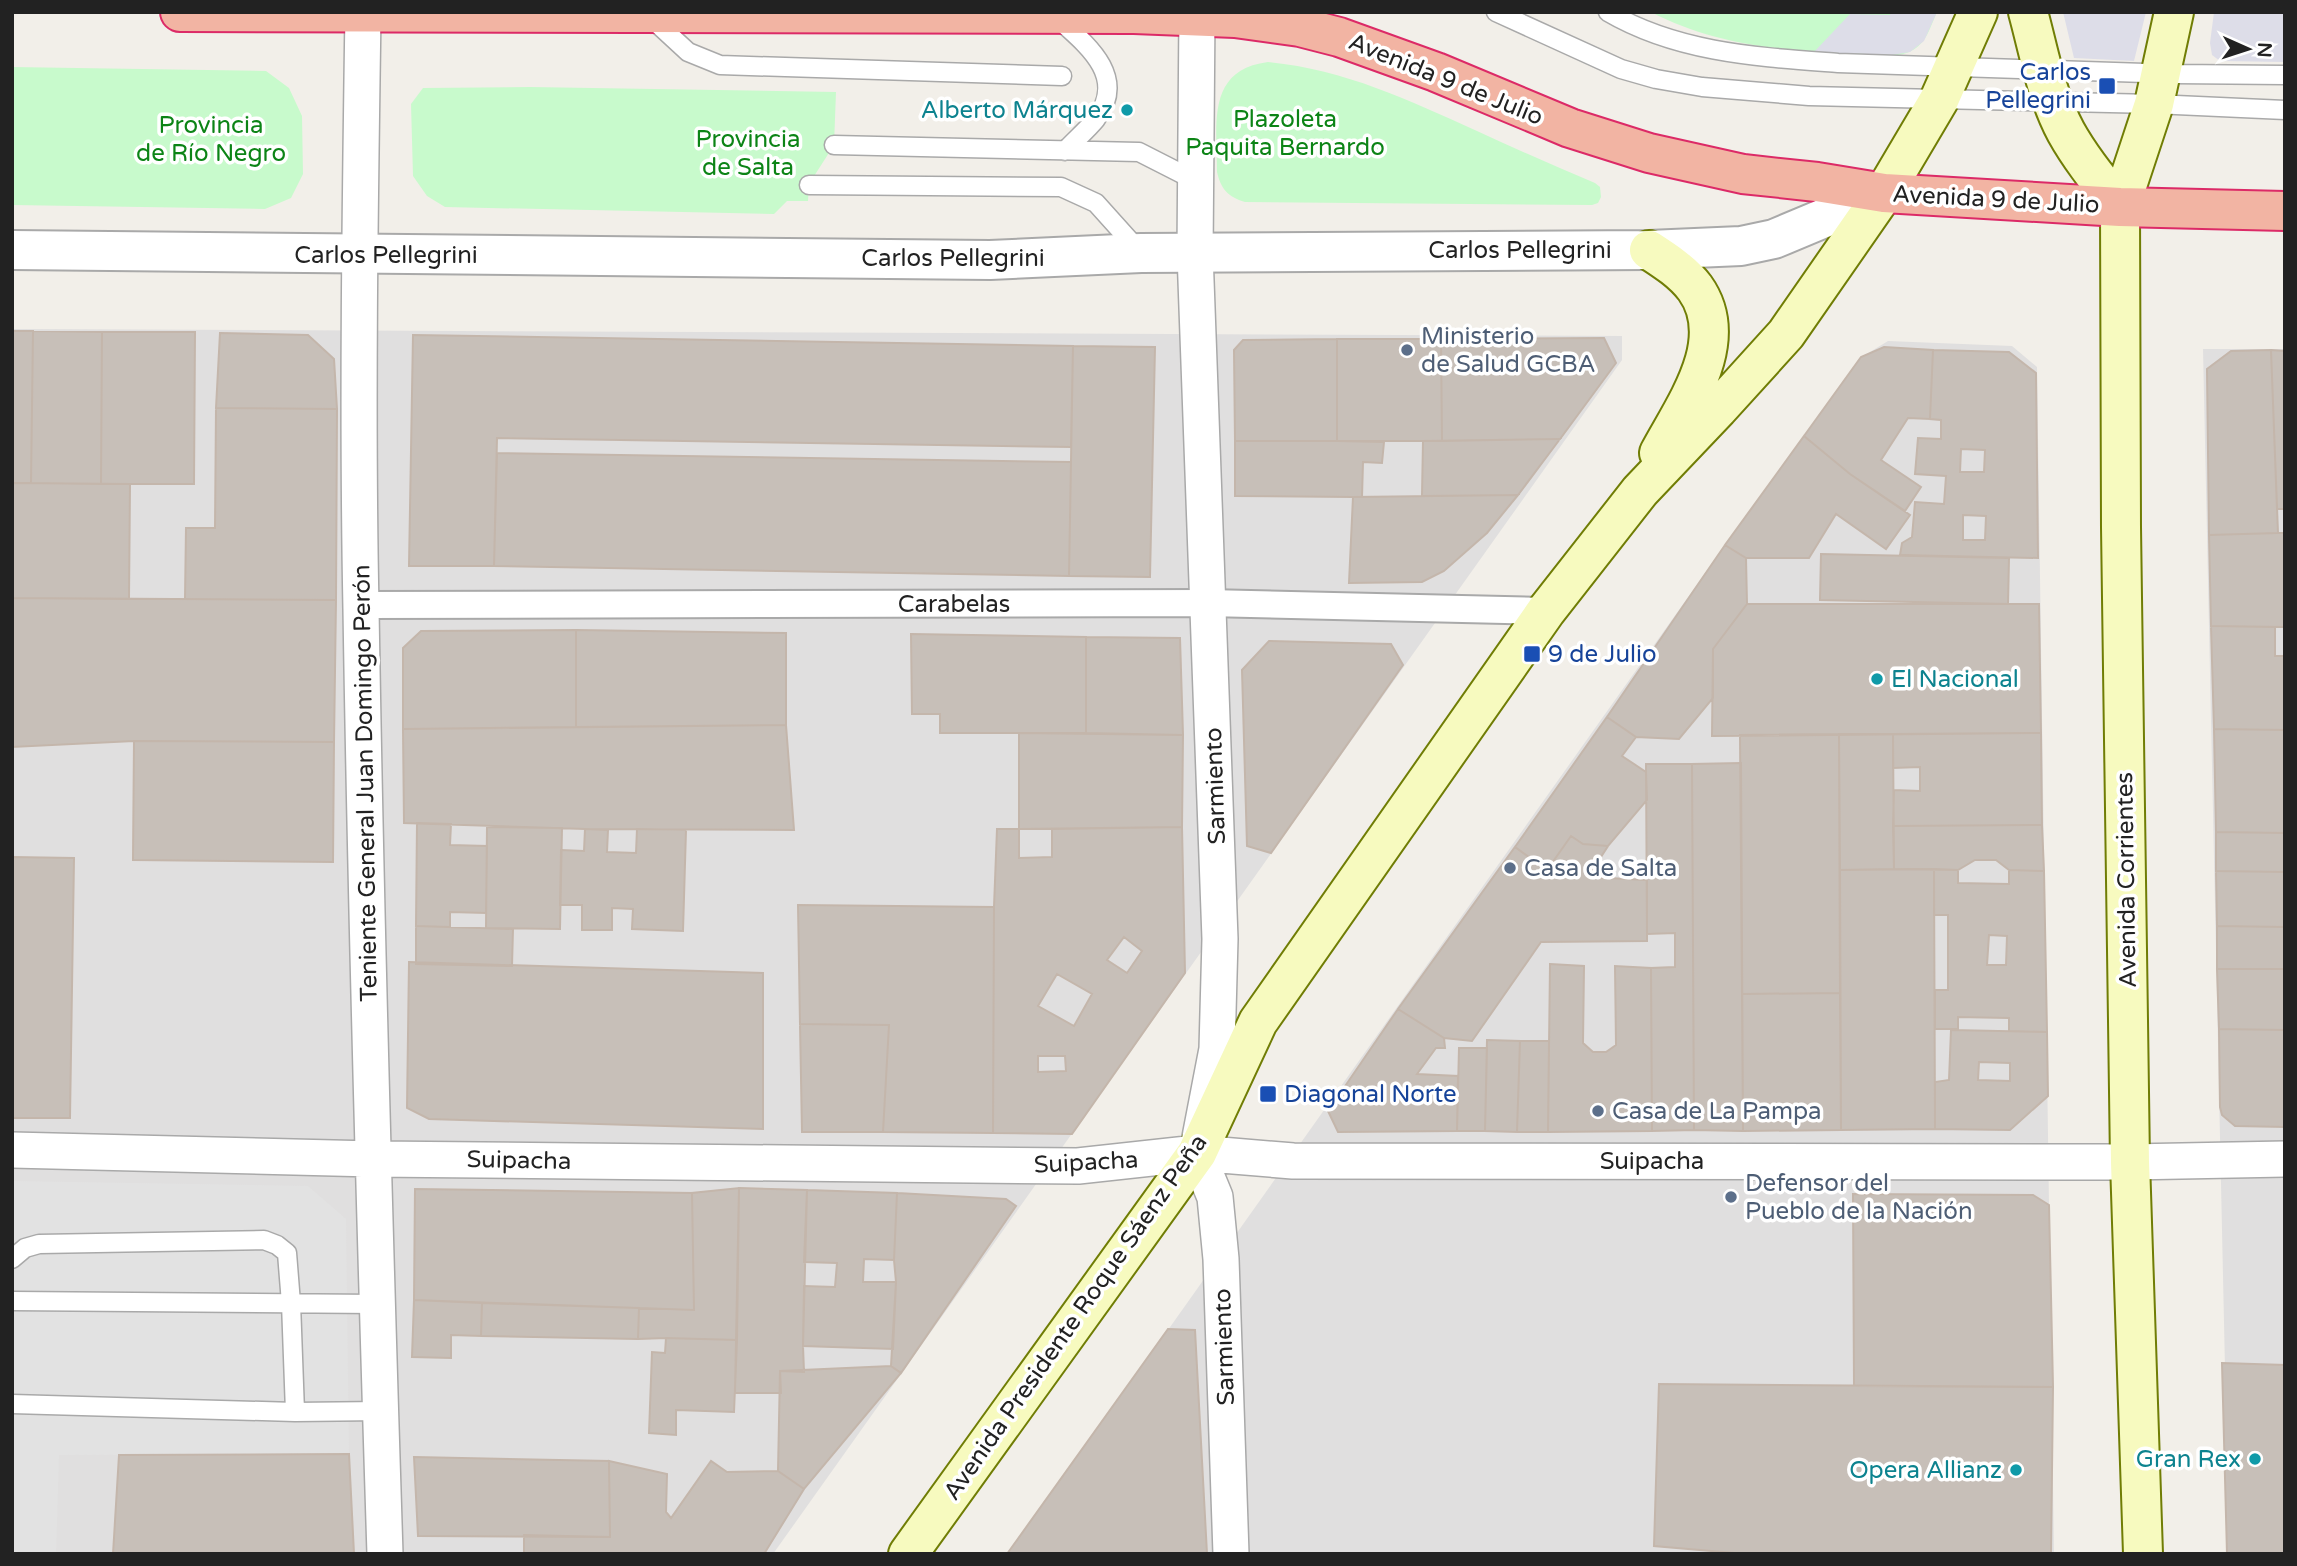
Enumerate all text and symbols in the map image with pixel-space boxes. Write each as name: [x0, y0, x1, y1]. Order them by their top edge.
north arrow: [2213, 14, 2283, 84]
street label: Avenida 9 de Julio: [1344, 27, 1547, 132]
text: N: [2253, 42, 2275, 58]
place label: Carlos Pellegrini: [1985, 58, 2091, 115]
marker: Carlos Pellegrini: [2097, 76, 2117, 96]
place label: Alberto Márquez: [921, 96, 1113, 125]
marker: Alberto Márquez: [1119, 102, 1135, 118]
park label: Plazoleta Paquita Bernardo: [1185, 105, 1385, 162]
park label: Provincia de Río Negro: [136, 111, 286, 168]
park label: Provincia de Salta: [696, 125, 800, 182]
street label: Avenida 9 de Julio: [1892, 180, 2100, 219]
street label: Carlos Pellegrini: [1428, 236, 1612, 265]
street label: Carlos Pellegrini: [294, 241, 478, 270]
street label: Carlos Pellegrini: [861, 244, 1045, 273]
place label: Ministerio de Salud GCBA: [1421, 322, 1596, 379]
marker: Ministerio de Salud GCBA: [1399, 342, 1415, 358]
street label: Teniente General Juan Domingo Perón: [347, 564, 384, 1002]
street label: Carabelas: [898, 590, 1010, 619]
place label: 9 de Julio: [1548, 640, 1657, 669]
marker: 9 de Julio: [1522, 644, 1542, 664]
place label: El Nacional: [1891, 665, 2019, 694]
marker: El Nacional: [1869, 671, 1885, 687]
street label: Sarmiento: [1199, 727, 1232, 845]
street label: Avenida Corrientes: [2110, 772, 2143, 988]
place label: Casa de Salta: [1524, 854, 1677, 883]
marker: Casa de Salta: [1502, 860, 1518, 876]
place label: Diagonal Norte: [1284, 1080, 1457, 1109]
marker: Diagonal Norte: [1258, 1084, 1278, 1104]
place label: Casa de La Pampa: [1612, 1097, 1822, 1126]
marker: Casa de La Pampa: [1590, 1103, 1606, 1119]
street label: Avenida Presidente Roque Sáenz Peña: [937, 1129, 1213, 1506]
street label: Suipacha: [466, 1145, 572, 1176]
street label: Suipacha: [1033, 1145, 1139, 1180]
street label: Suipacha: [1600, 1147, 1704, 1176]
place label: Defensor del Pueblo de la Nación: [1745, 1169, 1973, 1226]
marker: Defensor del Pueblo de la Nación: [1723, 1189, 1739, 1205]
street label: Sarmiento: [1208, 1288, 1241, 1406]
place label: Gran Rex: [2136, 1445, 2241, 1474]
marker: Gran Rex: [2247, 1451, 2263, 1467]
place label: Opera Allianz: [1849, 1456, 2002, 1485]
marker: Opera Allianz: [2008, 1462, 2024, 1478]

